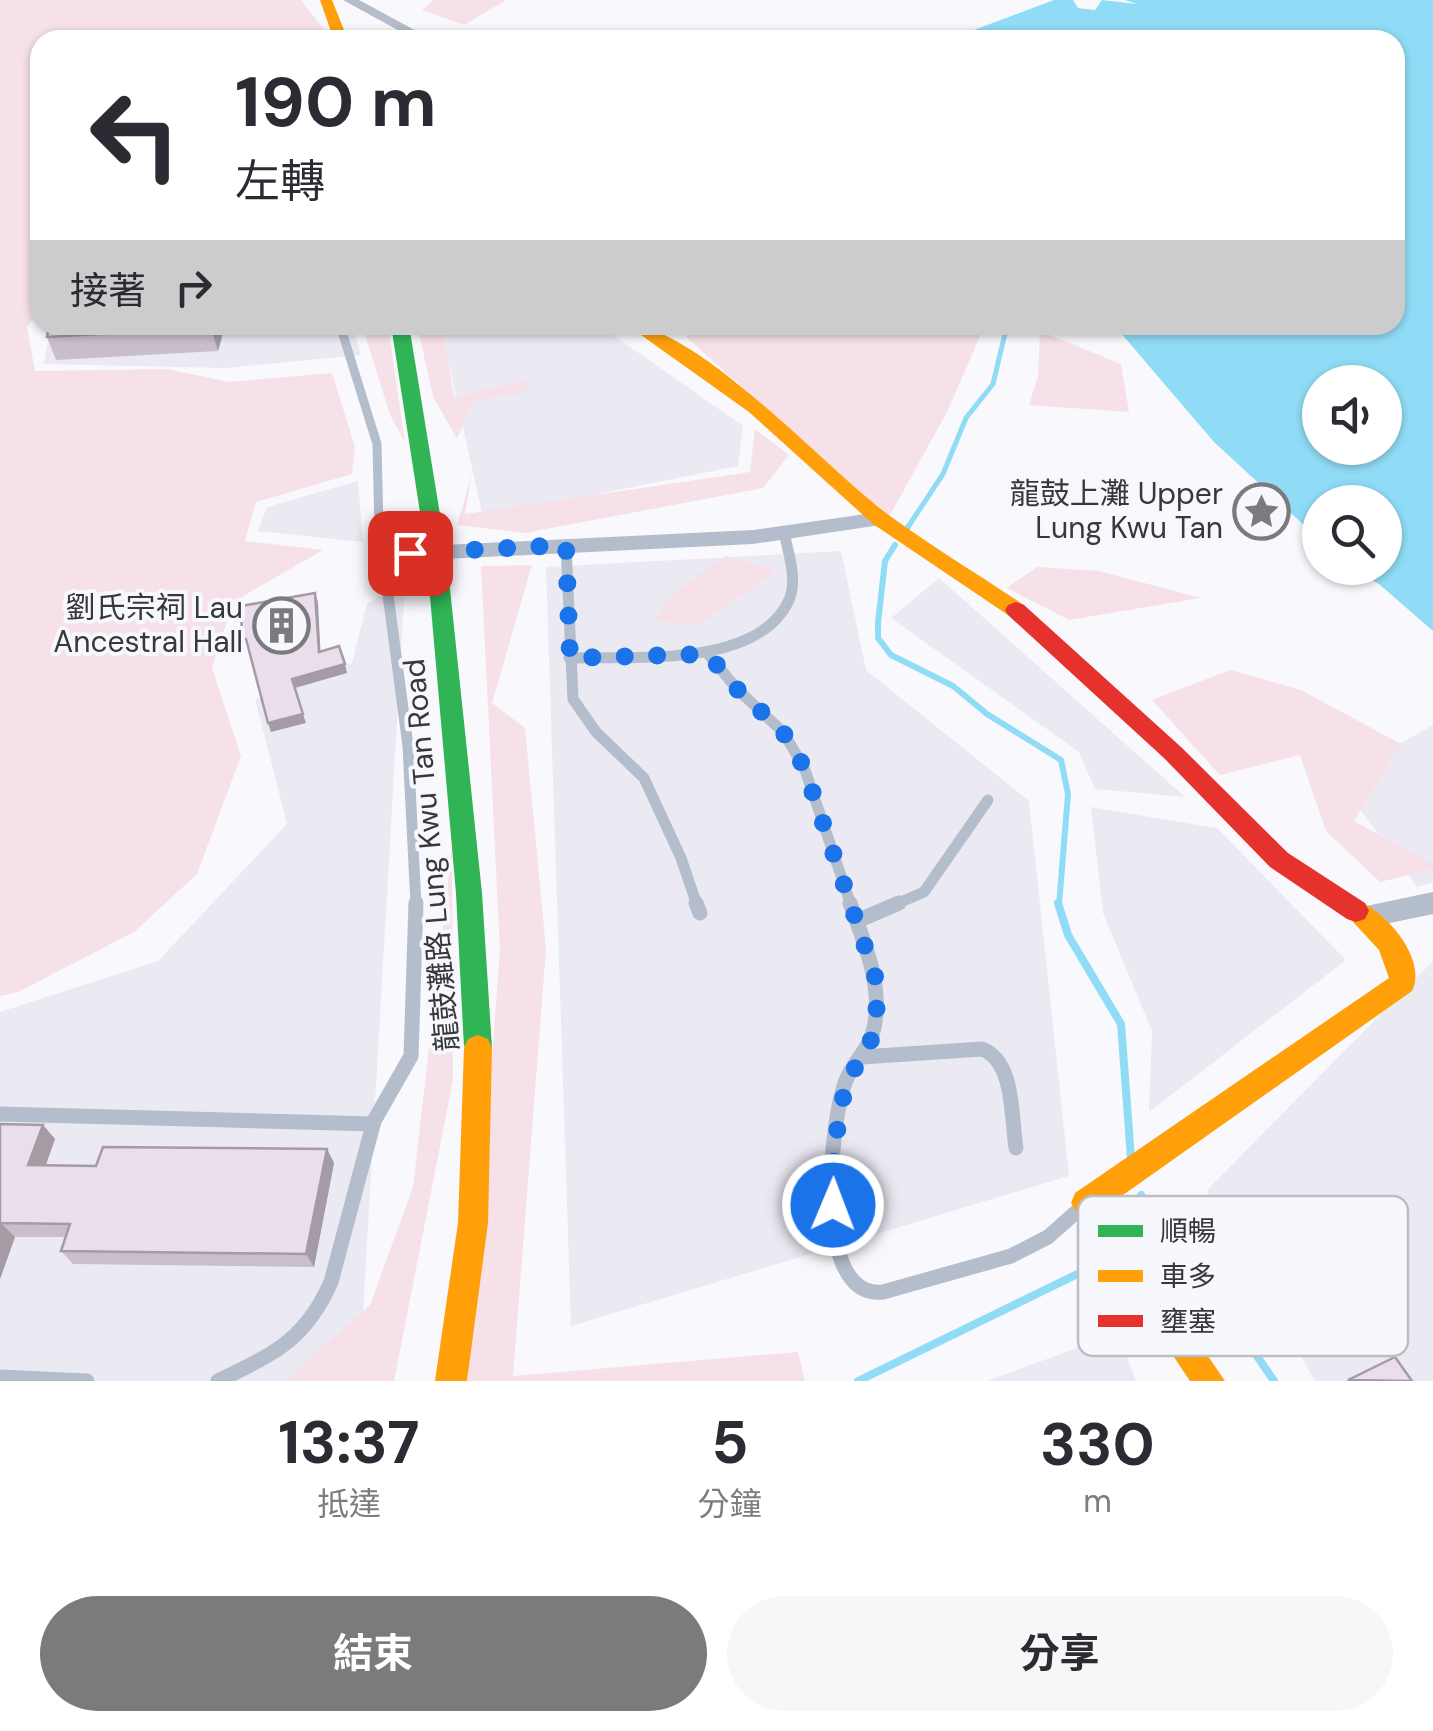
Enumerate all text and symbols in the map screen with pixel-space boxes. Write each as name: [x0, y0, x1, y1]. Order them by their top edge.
text: 190 m: [235, 57, 437, 148]
icon: left: [70, 70, 200, 200]
text: 左轉: [235, 152, 325, 211]
icon: right: [166, 260, 221, 315]
text: 接著: [70, 266, 146, 316]
map controls: [1302, 365, 1402, 585]
button: sound: [1302, 365, 1402, 465]
place label: 龍鼓上灘 Upper Lung Kwu Tan: [1010, 474, 1223, 547]
place icon: 龍鼓上灘 Upper Lung Kwu Tan: [1232, 481, 1292, 541]
button: search: [1302, 485, 1402, 585]
pin: [368, 511, 453, 596]
icon: arrive: [383, 526, 438, 581]
place label: 劉氏宗祠 Lau Ancestral Hall: [53, 588, 243, 661]
building icon: 劉氏宗祠 Lau Ancestral Hall: [252, 595, 312, 655]
street label: 龍鼓灘路 Lung Kwu Tan Road: [394, 657, 467, 1053]
position arrow: [781, 1153, 885, 1257]
legend: [1078, 1196, 1408, 1356]
text: 順暢: [1160, 1213, 1216, 1250]
text: 車多: [1160, 1258, 1216, 1295]
text: 壅塞: [1160, 1303, 1216, 1340]
text: 13:37: [278, 1403, 420, 1482]
text: 5: [711, 1403, 748, 1482]
text: 330: [1040, 1405, 1155, 1484]
text: m: [1083, 1480, 1112, 1522]
text: 抵達: [317, 1483, 381, 1525]
text: 分鐘: [698, 1483, 762, 1525]
button: 結束: [40, 1596, 707, 1711]
button: 分享: [727, 1596, 1393, 1711]

